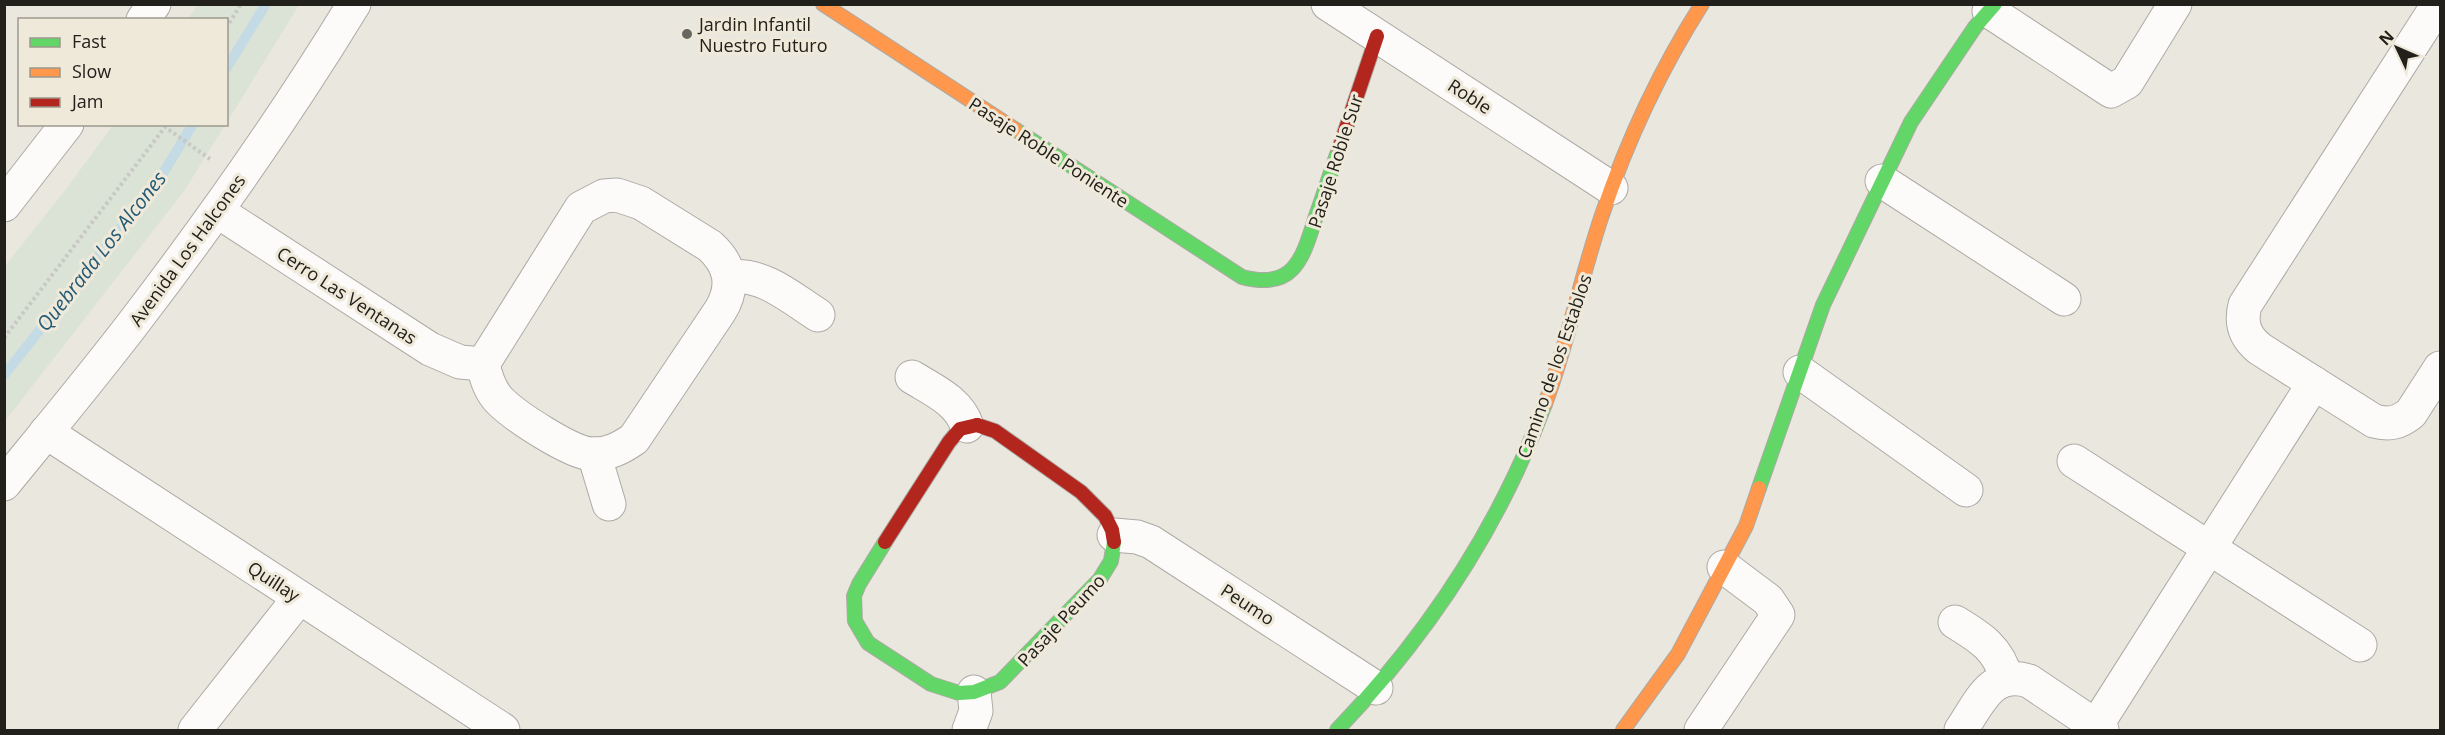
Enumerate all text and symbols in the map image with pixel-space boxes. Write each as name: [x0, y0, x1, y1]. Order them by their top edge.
place label: Jardin Infantil Nuestro Futuro: [697, 12, 828, 57]
legend: [18, 18, 228, 126]
north arrow: [2367, 18, 2427, 78]
text: N: [2374, 25, 2399, 50]
marker: Jardin Infantil Nuestro Futuro: [680, 27, 694, 41]
text: Fast: [72, 29, 106, 53]
text: Slow: [72, 59, 111, 83]
street label: Roble: [1444, 73, 1496, 119]
text: Jam: [70, 89, 104, 113]
street label: Pasaje Roble Sur: [1302, 90, 1368, 231]
street label: Pasaje Roble Poniente: [964, 91, 1134, 213]
water label: Quebrada Los Alcones: [30, 165, 172, 337]
street label: Avenida Los Halcones: [124, 169, 250, 331]
street label: Cerro Las Ventanas: [272, 241, 422, 349]
street label: Camino de los Establos: [1511, 271, 1597, 461]
street label: Quillay: [243, 555, 306, 607]
street label: Pasaje Peumo: [1012, 569, 1110, 671]
street label: Peumo: [1217, 578, 1279, 630]

